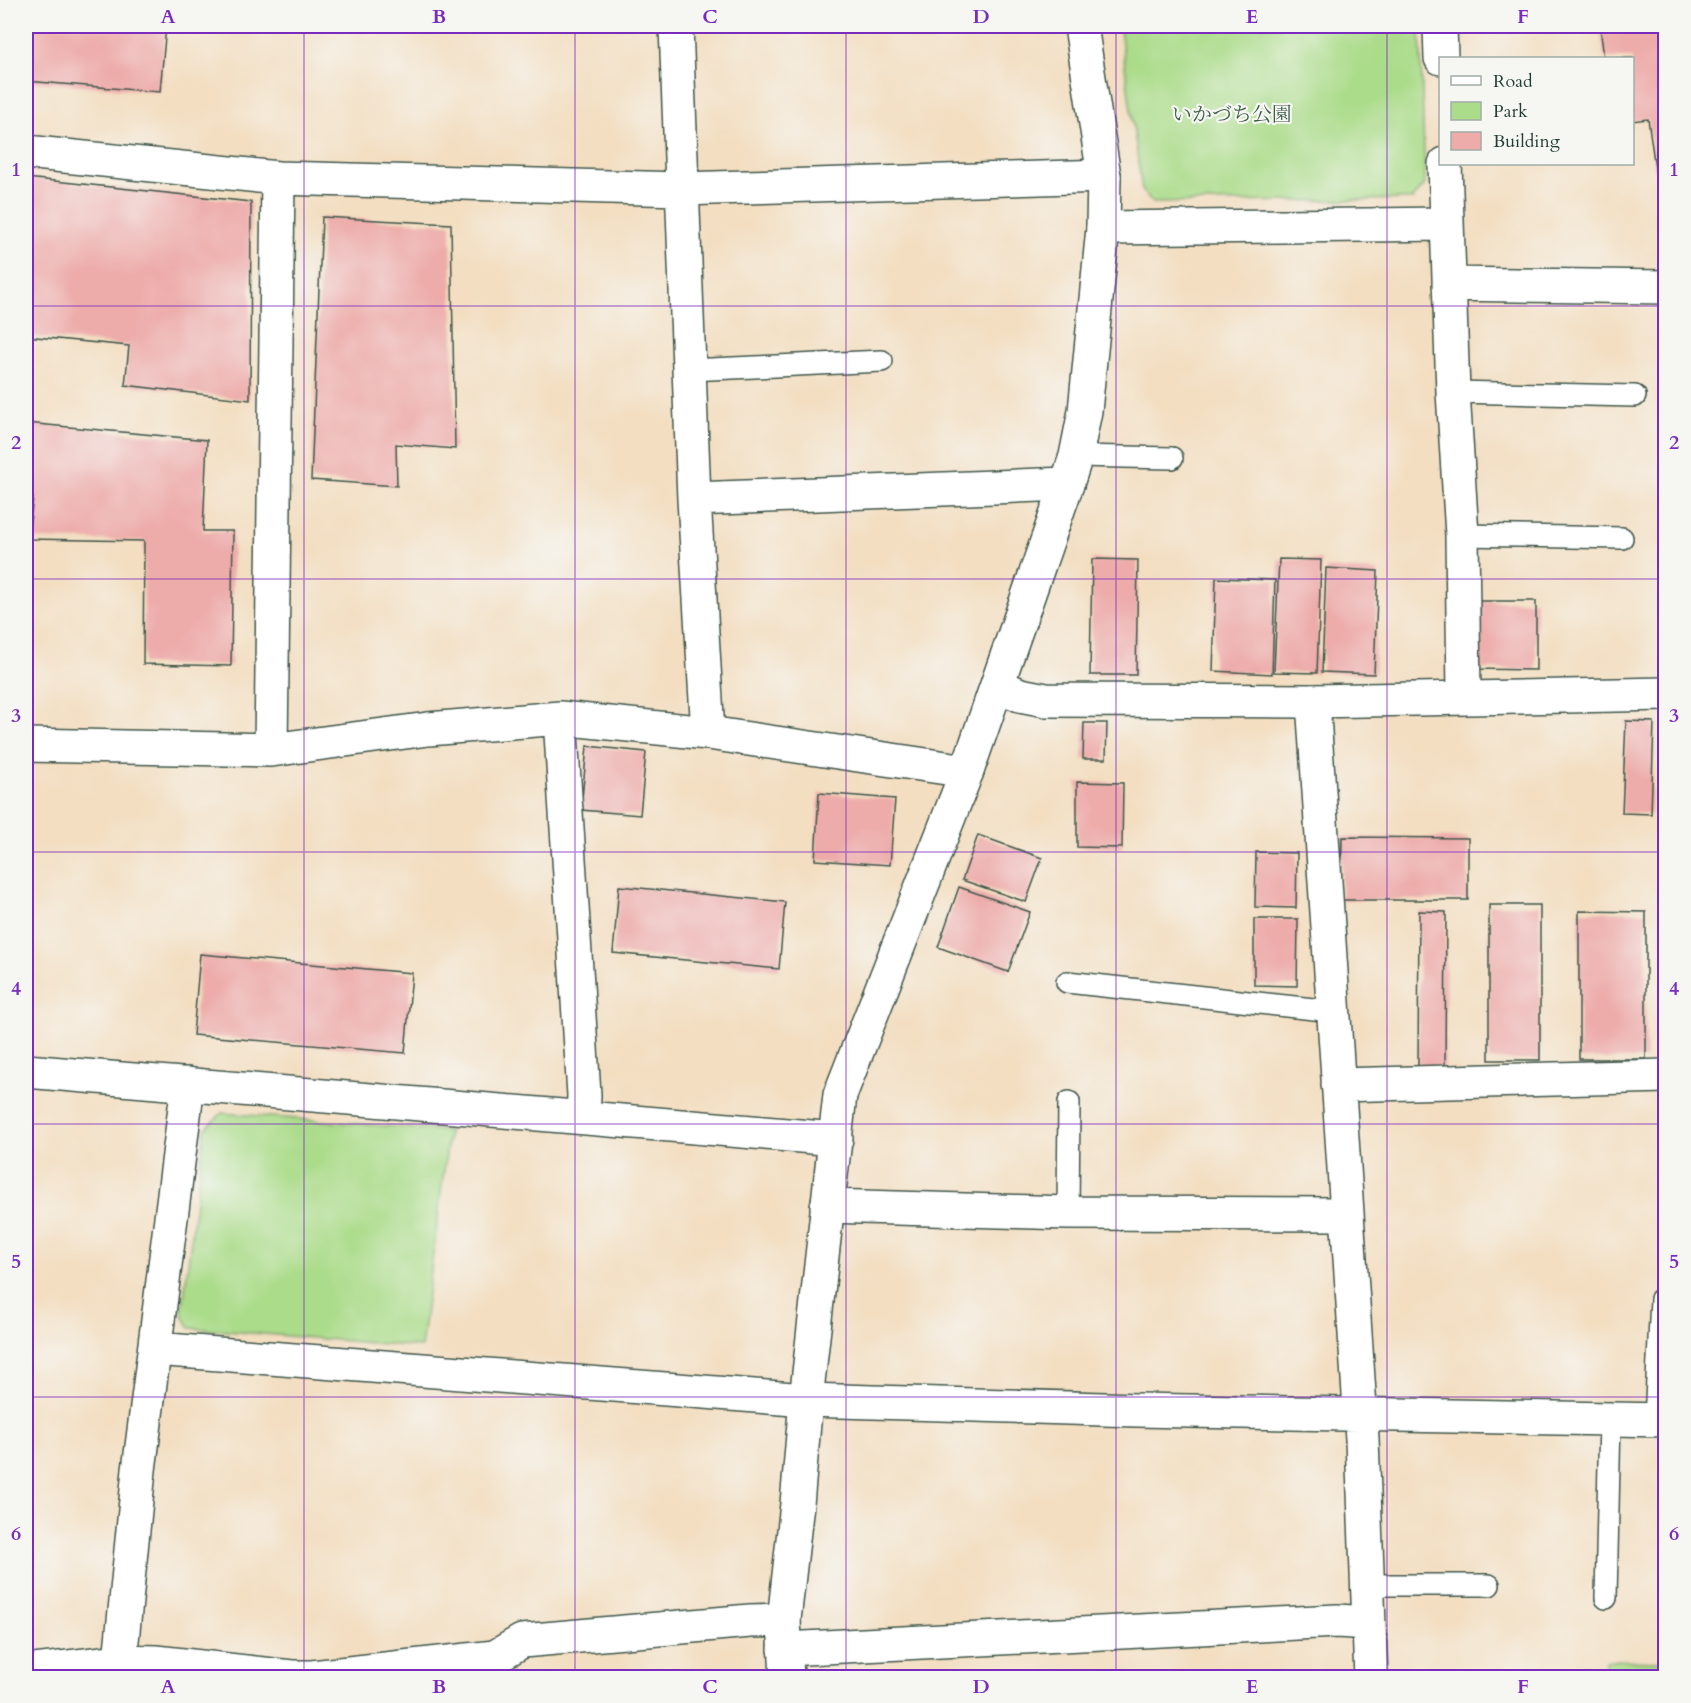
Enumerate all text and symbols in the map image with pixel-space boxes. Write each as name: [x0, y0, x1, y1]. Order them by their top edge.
text: A: [160, 3, 176, 30]
text: B: [432, 3, 446, 30]
text: C: [702, 3, 718, 30]
text: D: [972, 3, 990, 30]
text: E: [1246, 3, 1258, 30]
text: F: [1517, 3, 1529, 30]
legend: [1439, 57, 1634, 165]
text: Road: [1493, 69, 1533, 94]
text: Park: [1493, 99, 1528, 124]
park label: いかづち公園: [1172, 101, 1292, 128]
text: Building: [1493, 129, 1561, 154]
text: 1: [11, 156, 21, 183]
text: 1: [1669, 156, 1679, 183]
text: 2: [11, 429, 21, 456]
text: 2: [1669, 429, 1679, 456]
text: 3: [11, 702, 21, 729]
text: 3: [1669, 702, 1679, 729]
text: 4: [11, 975, 21, 1002]
text: 4: [1669, 975, 1679, 1002]
text: 5: [11, 1248, 21, 1275]
text: 5: [1669, 1248, 1679, 1275]
text: 6: [11, 1520, 21, 1547]
text: 6: [1669, 1520, 1679, 1547]
text: A: [160, 1673, 176, 1700]
text: B: [432, 1673, 446, 1700]
text: C: [702, 1673, 718, 1700]
text: D: [972, 1673, 990, 1700]
text: E: [1246, 1673, 1258, 1700]
text: F: [1517, 1673, 1529, 1700]

